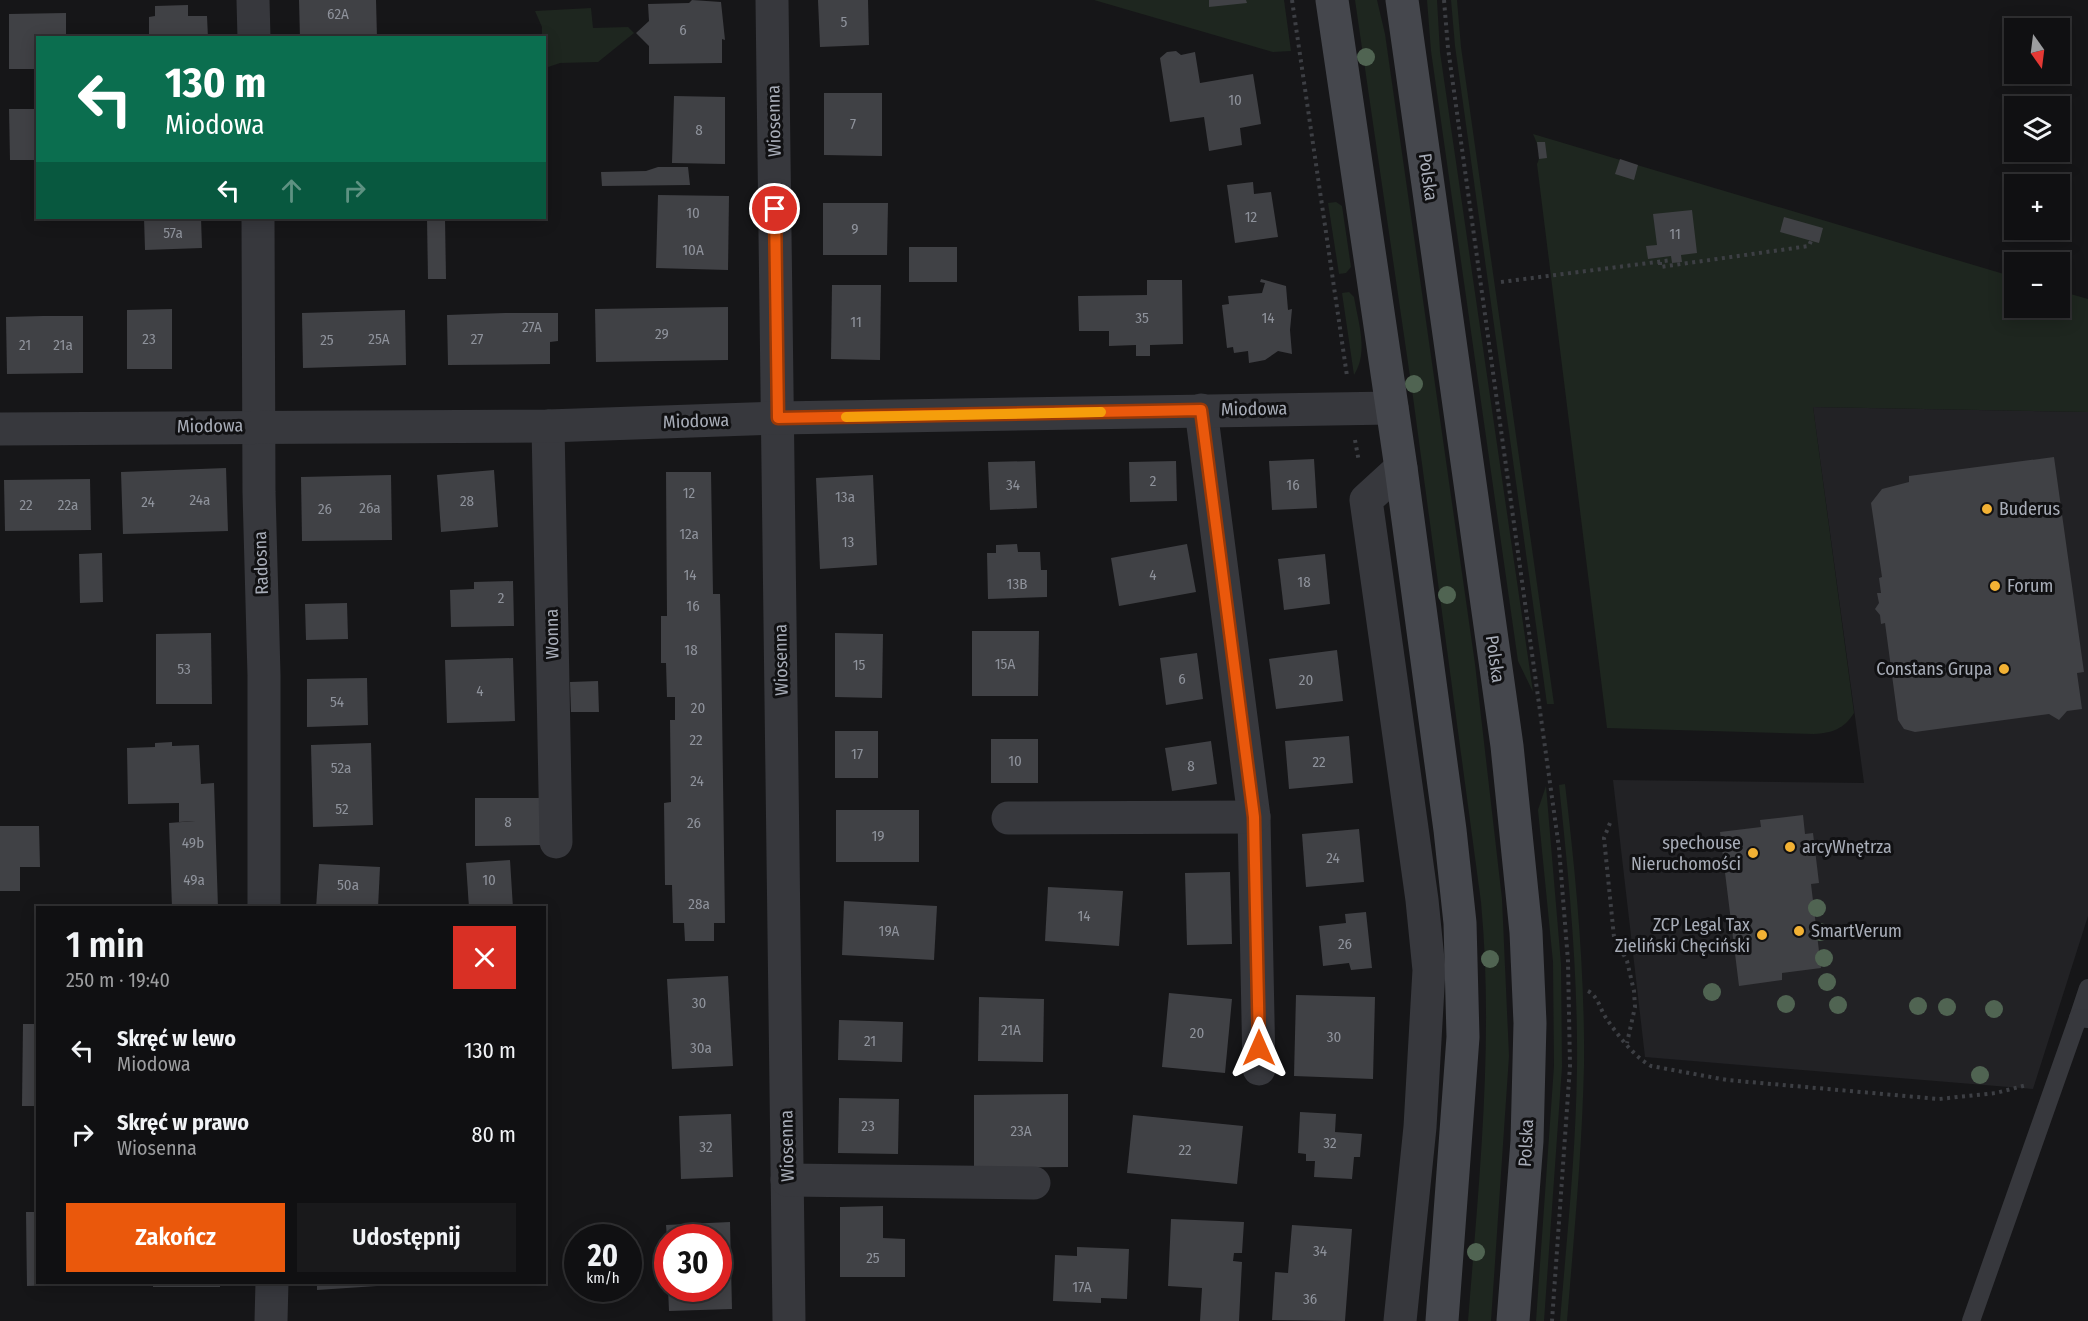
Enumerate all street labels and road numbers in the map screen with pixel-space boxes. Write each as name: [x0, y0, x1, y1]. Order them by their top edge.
street label: Wiosenna: [762, 85, 786, 157]
street label: Polska: [1414, 152, 1442, 202]
street label: Miodowa: [1221, 397, 1288, 421]
street label: Miodowa: [662, 409, 730, 433]
street label: Miodowa: [177, 414, 244, 438]
street label: Radosna: [249, 531, 273, 595]
street label: Wonna: [541, 608, 563, 659]
street label: Wiosenna: [769, 624, 793, 696]
street label: Polska: [1481, 634, 1509, 684]
street label: Wiosenna: [775, 1110, 799, 1182]
street label: Polska: [1514, 1118, 1538, 1167]

